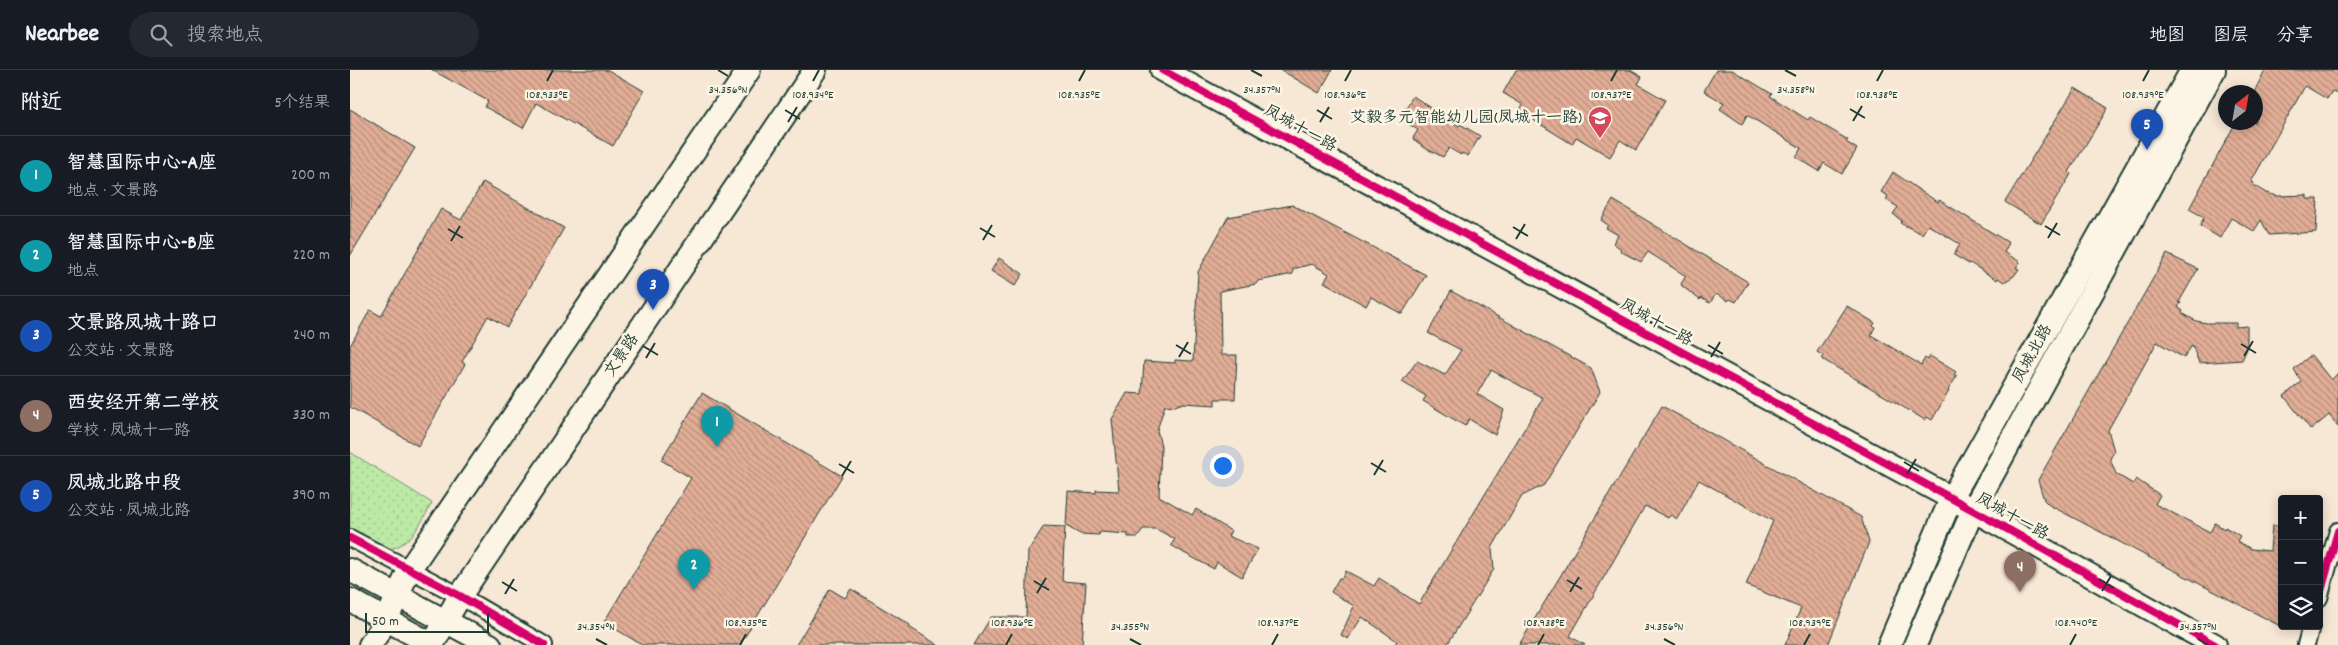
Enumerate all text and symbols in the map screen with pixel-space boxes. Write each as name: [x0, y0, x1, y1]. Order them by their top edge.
search box: [129, 12, 479, 57]
text: Nearbee: [25, 18, 99, 52]
icon: search: [147, 21, 175, 49]
text: 搜索地点: [187, 23, 263, 50]
text: 地图: [2149, 24, 2185, 49]
text: 图层: [2213, 24, 2249, 49]
text: 分享: [2277, 24, 2313, 49]
text: 34.356°N: [709, 82, 747, 99]
text: 34.357°N: [1243, 82, 1281, 99]
text: 34.358°N: [1777, 82, 1815, 99]
north arrow: [2218, 85, 2263, 130]
text: 108.933°E: [526, 87, 568, 104]
text: 108.934°E: [792, 87, 834, 104]
text: 108.935°E: [1058, 87, 1100, 104]
text: 108.936°E: [1324, 87, 1367, 104]
text: 108.937°E: [1591, 87, 1632, 104]
text: 108.938°E: [1857, 87, 1898, 104]
text: 108.939°E: [2122, 87, 2164, 104]
text: 附近: [20, 89, 62, 119]
text: 5个结果: [275, 92, 330, 115]
street label: 凤城十一路: [1259, 100, 1341, 158]
school or university icon: 艾毅多元智能幼儿园(凤城十一路): [1587, 105, 1613, 139]
place label: 艾毅多元智能幼儿园(凤城十一路): [1350, 107, 1582, 130]
pin: 5: [2131, 109, 2163, 150]
text: 智慧国际中心-A座: [67, 151, 217, 178]
text: 1: [34, 164, 38, 187]
text: 200 m: [291, 164, 330, 187]
text: 地点 · 文景路: [67, 180, 158, 203]
text: 智慧国际中心-B座: [67, 231, 216, 258]
text: 2: [33, 244, 40, 267]
text: 220 m: [293, 244, 330, 267]
text: 地点: [67, 260, 99, 283]
pin: 3: [637, 269, 669, 310]
street label: 凤城十一路: [1615, 294, 1697, 352]
text: 文景路凤城十路口: [67, 311, 219, 338]
street label: 凤城北路: [2007, 320, 2059, 388]
text: 3: [32, 324, 40, 347]
text: 240 m: [293, 324, 330, 347]
street label: 文景路: [599, 330, 645, 382]
text: 公交站 · 文景路: [67, 340, 174, 363]
text: 西安经开第二学校: [67, 391, 219, 418]
text: 4: [33, 404, 39, 427]
text: 330 m: [292, 404, 330, 427]
pin: 1: [701, 406, 733, 447]
text: 学校 · 凤城十一路: [67, 420, 190, 443]
your location: [1210, 453, 1236, 479]
text: 凤城北路中段: [67, 471, 181, 498]
text: 5: [32, 484, 40, 507]
text: 390 m: [292, 484, 330, 507]
street label: 凤城十一路: [1971, 488, 2053, 546]
map controls: [2278, 495, 2323, 630]
button: +: [2278, 495, 2323, 540]
text: 公交站 · 凤城北路: [67, 500, 190, 523]
button: −: [2278, 540, 2323, 585]
pin: 2: [678, 549, 710, 590]
pin: 4: [2004, 551, 2036, 592]
button: layers: [2278, 585, 2323, 630]
scale bar: [365, 610, 489, 633]
text: 50 m: [372, 612, 399, 632]
text: 108.935°E: [725, 615, 767, 632]
text: 108.936°E: [991, 615, 1034, 632]
text: 108.937°E: [1258, 615, 1299, 632]
text: 108.938°E: [1524, 615, 1565, 632]
text: 108.939°E: [1789, 615, 1831, 632]
text: 108.940°E: [2055, 615, 2098, 632]
text: 34.354°N: [577, 619, 615, 636]
text: 34.355°N: [1111, 619, 1149, 636]
text: 34.356°N: [1645, 619, 1683, 636]
text: 34.357°N: [2179, 619, 2217, 636]

